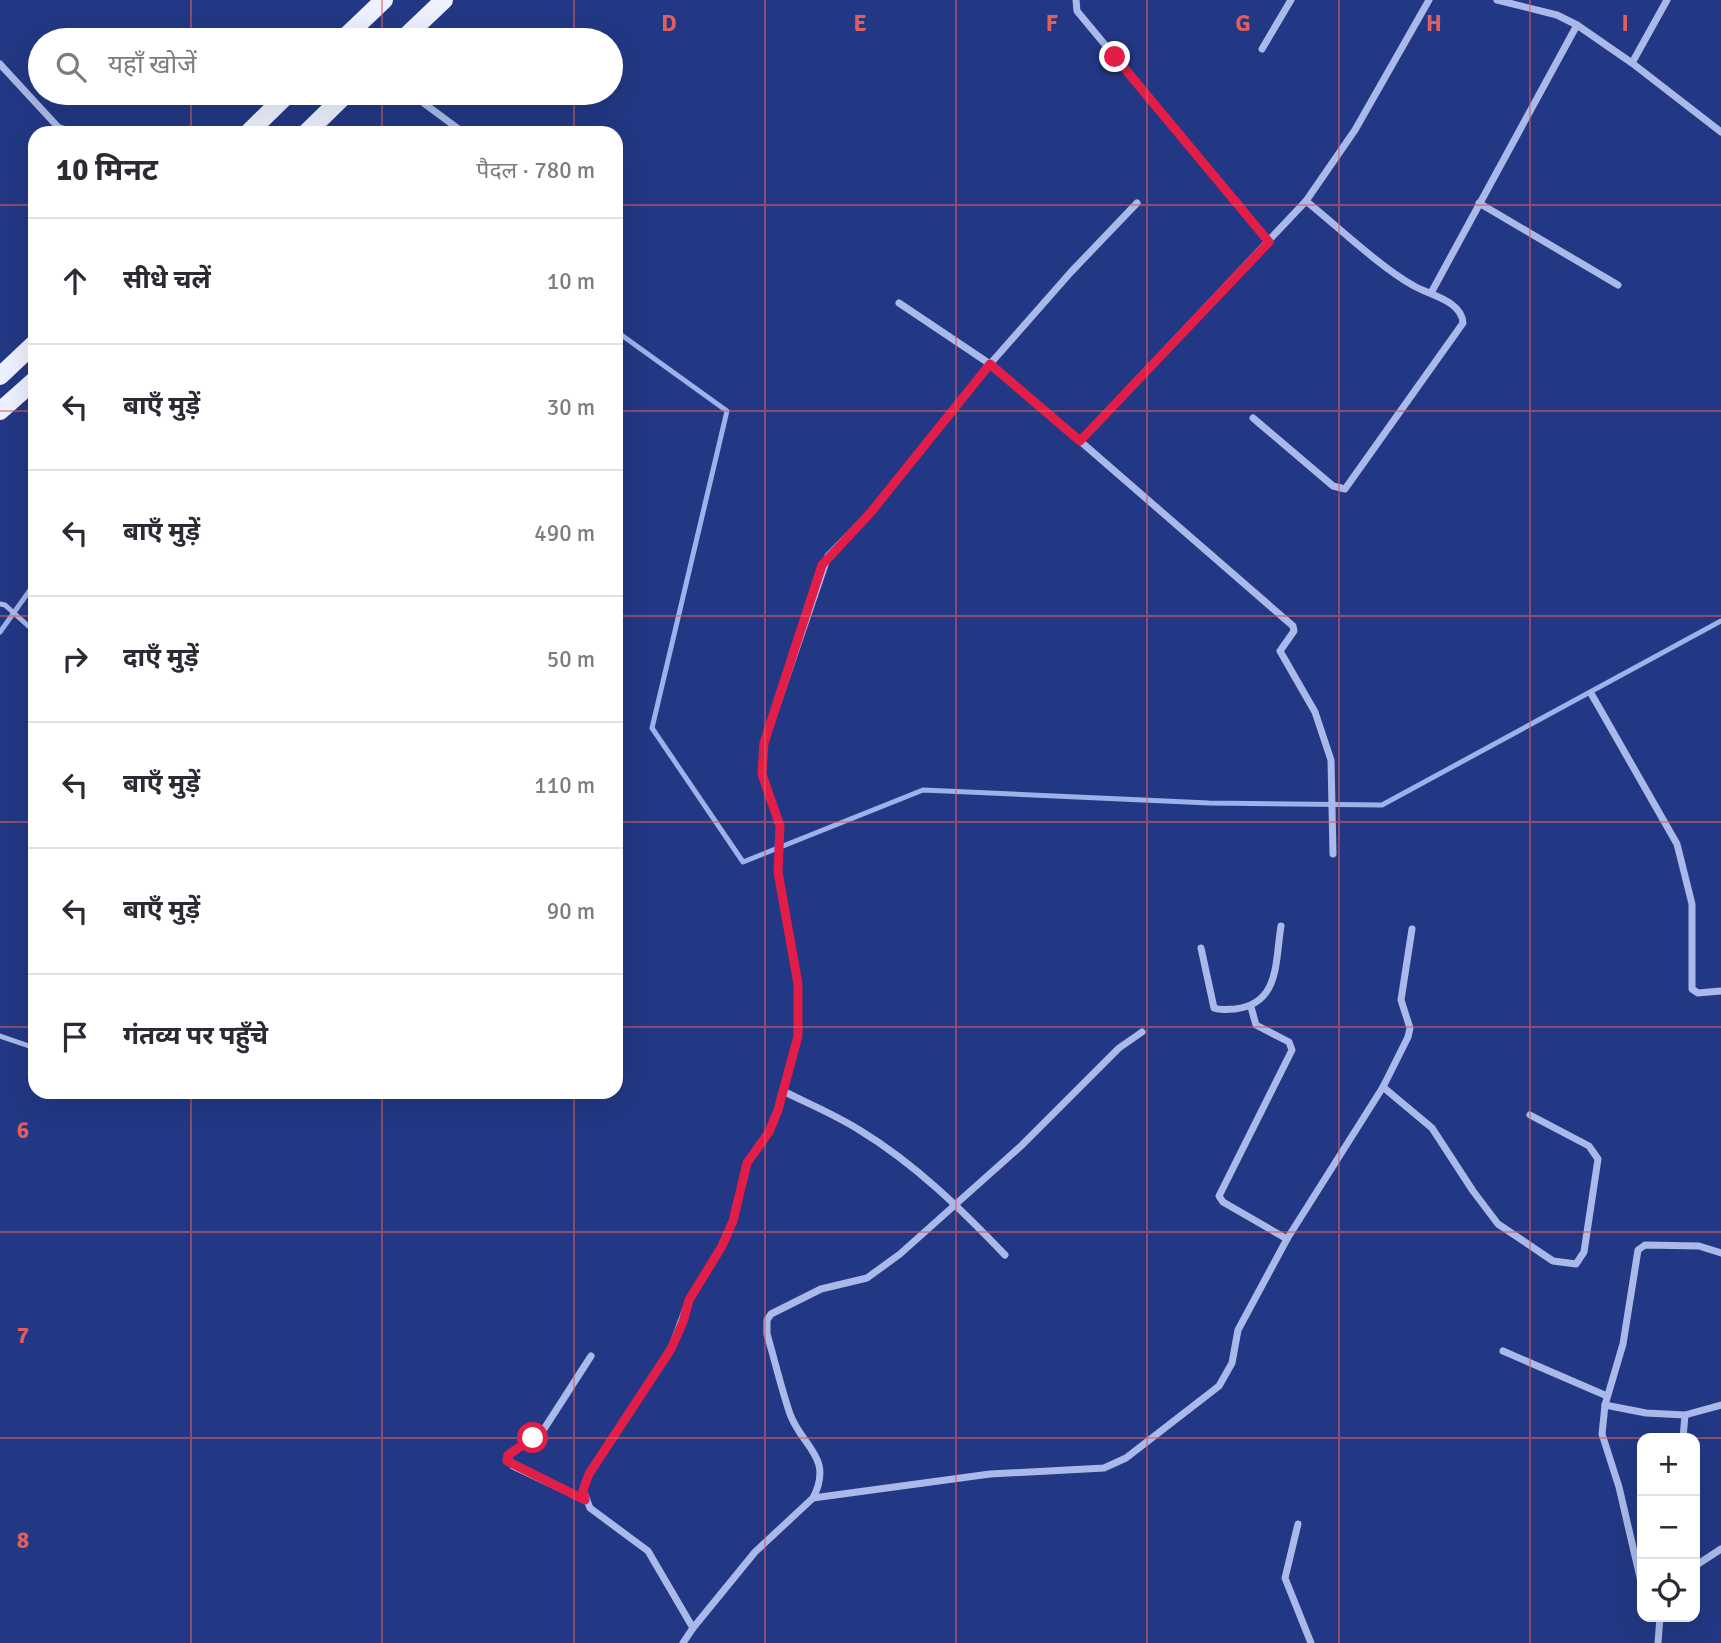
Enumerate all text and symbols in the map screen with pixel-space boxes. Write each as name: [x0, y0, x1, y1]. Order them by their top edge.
text: D: [661, 9, 677, 38]
text: E: [853, 9, 867, 38]
text: F: [1046, 9, 1058, 38]
text: G: [1235, 9, 1251, 38]
text: H: [1426, 9, 1442, 38]
text: I: [1621, 9, 1629, 38]
search box: [28, 28, 623, 105]
route end: [1099, 41, 1130, 72]
icon: search: [52, 48, 90, 86]
text: यहाँ खोजें: [108, 49, 197, 81]
text: 10 मिनट: [56, 152, 158, 189]
text: पैदल · 780 m: [476, 156, 595, 185]
icon: ahead: [56, 262, 94, 300]
text: सीधे चलें: [123, 264, 211, 296]
text: 10 m: [547, 267, 595, 296]
icon: left: [56, 388, 94, 426]
text: बाएँ मुड़ें: [123, 390, 200, 422]
text: 30 m: [547, 393, 595, 422]
icon: left: [56, 514, 94, 552]
text: बाएँ मुड़ें: [123, 516, 200, 548]
text: 490 m: [534, 519, 595, 548]
icon: right: [56, 640, 94, 678]
text: दाएँ मुड़ें: [123, 642, 199, 674]
text: 50 m: [547, 645, 595, 674]
icon: left: [56, 766, 94, 804]
text: बाएँ मुड़ें: [123, 768, 200, 800]
text: 110 m: [534, 771, 595, 800]
icon: left: [56, 892, 94, 930]
text: बाएँ मुड़ें: [123, 894, 200, 926]
text: 90 m: [547, 897, 595, 926]
icon: arrive: [56, 1018, 94, 1056]
text: गंतव्य पर पहुँचे: [123, 1020, 268, 1052]
text: 6: [17, 1116, 29, 1145]
text: 7: [17, 1321, 29, 1350]
route start: [517, 1422, 548, 1453]
map controls: [1637, 1433, 1700, 1622]
button: +: [1637, 1433, 1700, 1496]
button: −: [1637, 1496, 1700, 1559]
text: 8: [17, 1526, 29, 1555]
button: locate: [1637, 1559, 1700, 1622]

